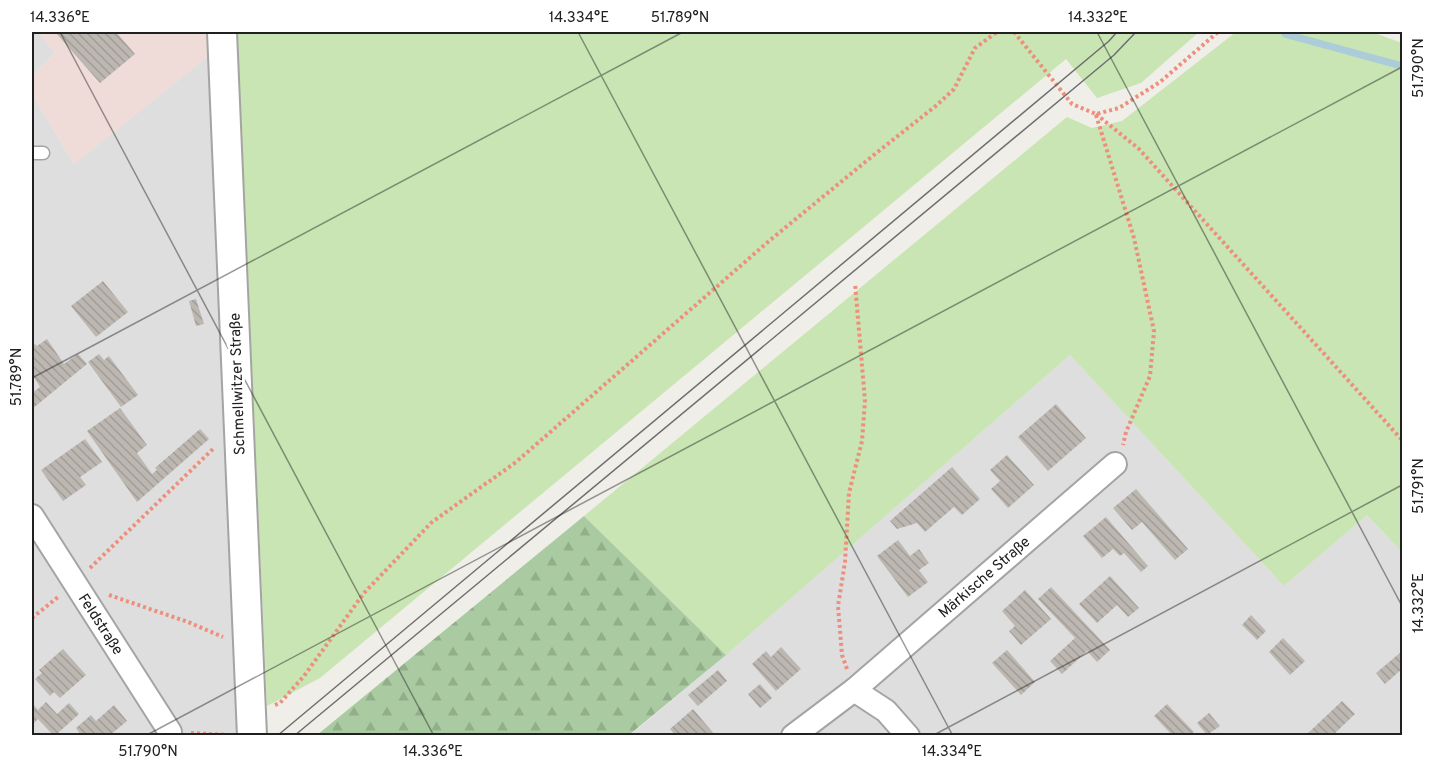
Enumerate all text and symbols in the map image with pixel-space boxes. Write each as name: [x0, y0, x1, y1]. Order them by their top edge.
text: 14.336°E: [30, 9, 90, 28]
text: 14.334°E: [549, 9, 609, 28]
text: 51.789°N: [651, 9, 709, 28]
text: 14.332°E: [1068, 9, 1128, 28]
text: 51.790°N: [1410, 38, 1429, 98]
street label: Schmellwitzer Straße: [227, 312, 250, 455]
text: 51.789°N: [8, 348, 27, 406]
text: 51.791°N: [1410, 458, 1429, 514]
street label: Märkische Straße: [935, 533, 1035, 623]
text: 14.332°E: [1410, 573, 1429, 633]
street label: Feldstraße: [73, 591, 127, 659]
text: 51.790°N: [118, 743, 178, 762]
text: 14.336°E: [403, 743, 463, 762]
text: 14.334°E: [922, 743, 982, 762]

